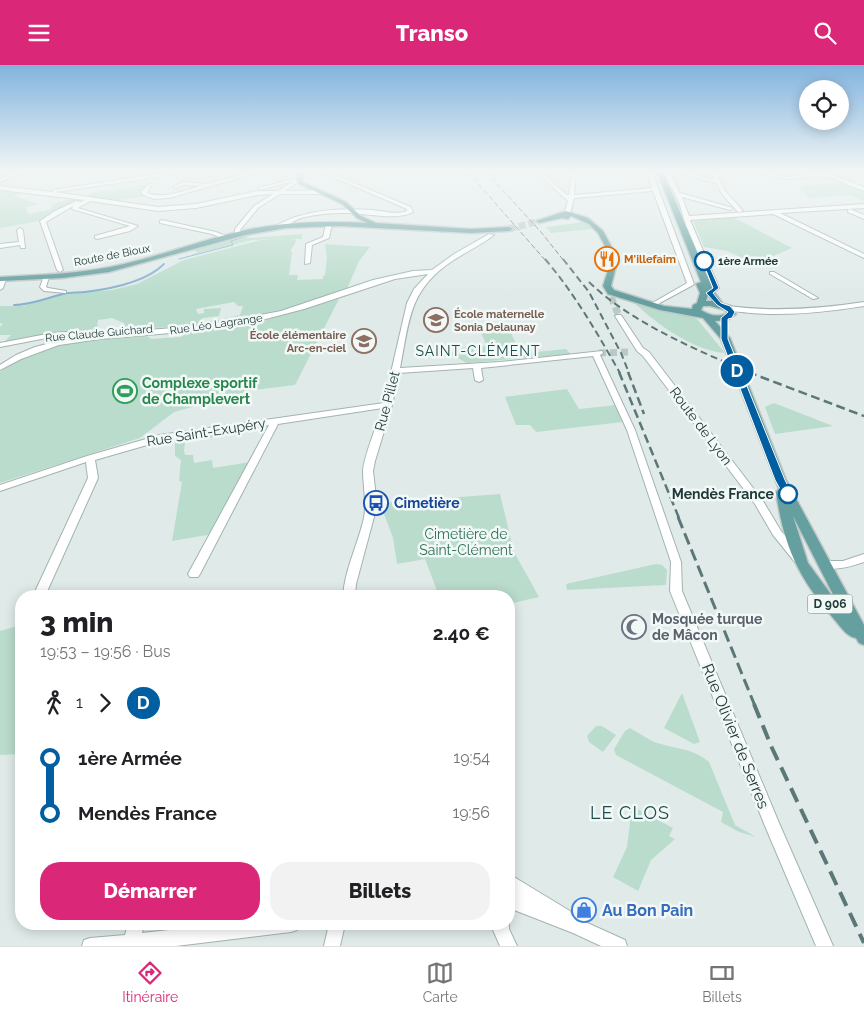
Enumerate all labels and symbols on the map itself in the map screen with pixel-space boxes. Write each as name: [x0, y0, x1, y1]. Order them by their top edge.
street label: Route de Bioux: [73, 242, 152, 269]
restaurant icon: M'illefaim: [594, 246, 620, 272]
marker: 1ère Armée: [694, 251, 714, 271]
place label: M'illefaim: [624, 253, 676, 266]
place label: 1ère Armée: [718, 255, 779, 268]
school or university icon: École maternelle Sonia Delaunay: [423, 307, 449, 333]
place label: École maternelle Sonia Delaunay: [454, 307, 545, 334]
street label: Rue Léo Lagrange: [169, 311, 264, 337]
street label: Rue Claude Guichard: [45, 322, 153, 345]
place label: École élémentaire Arc-en-ciel: [250, 328, 347, 355]
school or university icon: École élémentaire Arc-en-ciel: [351, 328, 377, 354]
district label: SAINT-CLÉMENT: [415, 342, 541, 359]
line badge: D: [721, 355, 753, 387]
street label: Rue Pillet: [371, 369, 403, 433]
place label: Complexe sportif de Champlevert: [142, 375, 258, 407]
sports icon: Complexe sportif de Champlevert: [112, 378, 138, 404]
street label: Route de Lyon: [667, 384, 735, 468]
street label: Rue Saint-Exupéry: [145, 415, 267, 449]
marker: Mendès France: [778, 484, 798, 504]
place label: Mendès France: [672, 486, 775, 502]
bus stop icon: Cimetière: [363, 490, 389, 516]
place label: Cimetière: [394, 495, 460, 511]
park label: Cimetière de Saint-Clément: [419, 526, 513, 558]
road number: D 906: [808, 595, 852, 613]
place label: Mosquée turque de Mâcon: [652, 611, 763, 643]
mosque icon: Mosquée turque de Mâcon: [621, 614, 647, 640]
street label: Rue Olivier de Serres: [698, 661, 773, 812]
district label: LE CLOS: [590, 802, 670, 823]
shop icon: Au Bon Pain: [571, 897, 597, 923]
place label: Au Bon Pain: [602, 901, 693, 920]

